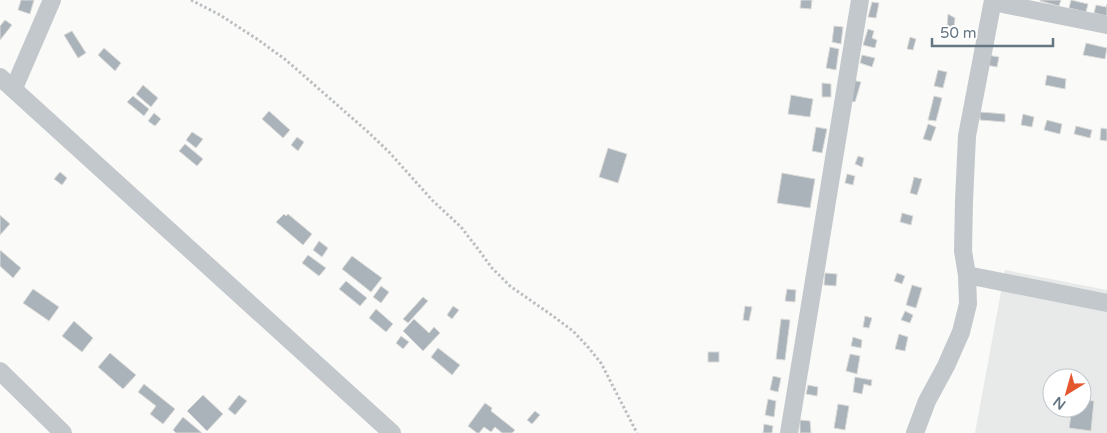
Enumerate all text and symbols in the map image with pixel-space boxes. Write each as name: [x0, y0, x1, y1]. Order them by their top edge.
scale bar: [932, 15, 1053, 47]
text: 50 m: [940, 24, 977, 42]
north arrow: [1042, 368, 1092, 418]
text: N: [1050, 393, 1069, 413]

